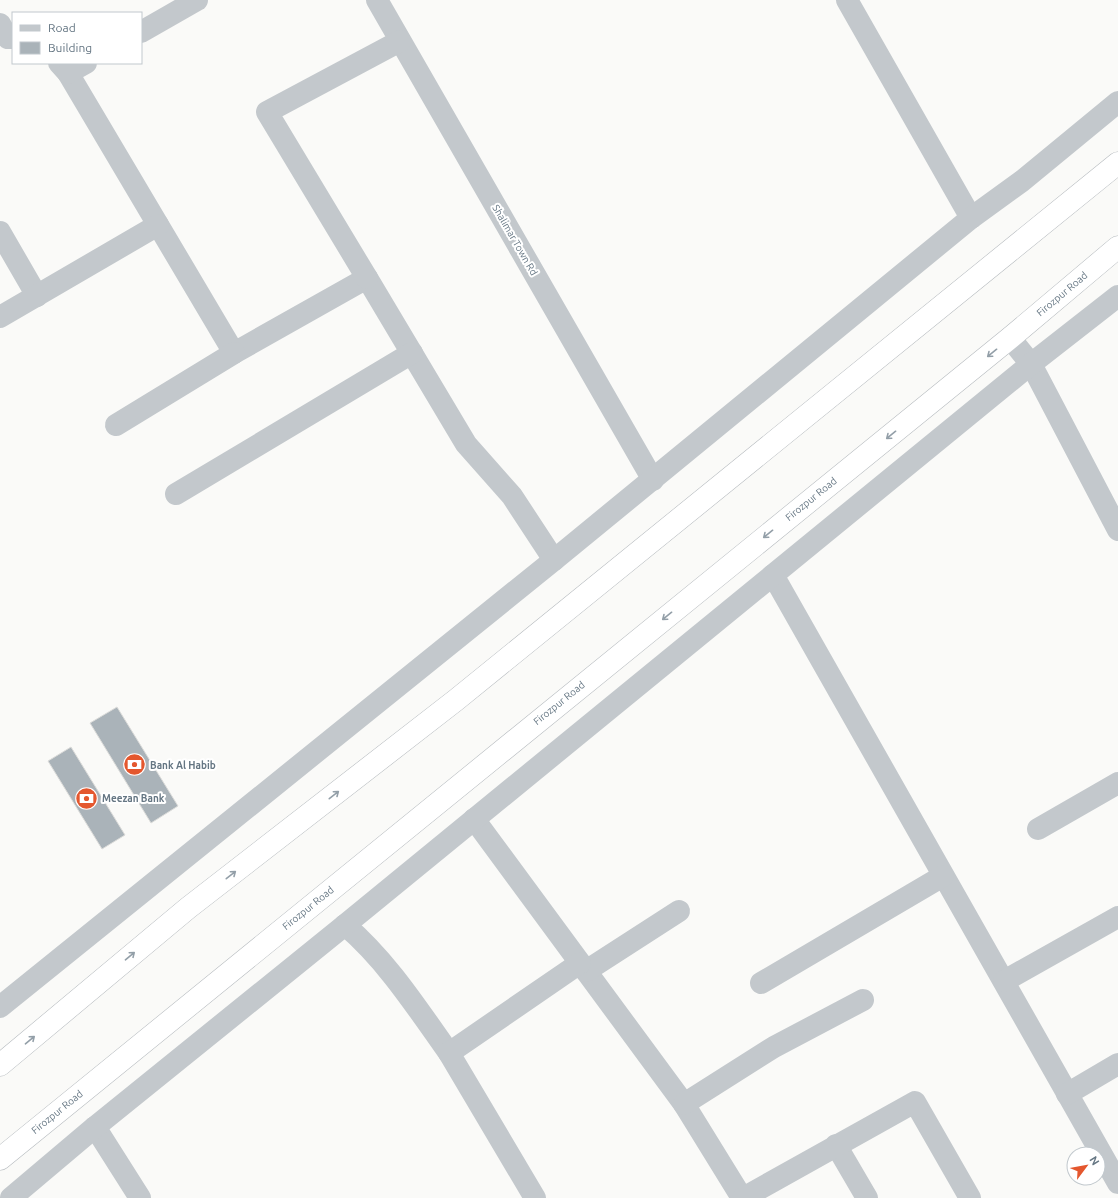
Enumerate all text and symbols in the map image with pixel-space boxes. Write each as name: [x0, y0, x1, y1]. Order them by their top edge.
legend: [12, 12, 142, 64]
text: Road: [48, 21, 76, 34]
text: Building: [48, 41, 92, 54]
street label: Shalimar Town Rd: [490, 203, 540, 277]
street label: Firozpur Road: [1035, 270, 1090, 318]
one-way arrow: [986, 348, 997, 357]
one-way arrow: [885, 430, 896, 439]
street label: Firozpur Road: [783, 475, 839, 523]
one-way arrow: [763, 530, 773, 539]
one-way arrow: [662, 611, 672, 620]
street label: Firozpur Road: [531, 679, 587, 727]
bank icon: Bank Al Habib: [121, 752, 147, 778]
place label: Bank Al Habib: [150, 760, 216, 771]
bank icon: Meezan Bank: [74, 785, 100, 811]
one-way arrow: [328, 791, 339, 799]
place label: Meezan Bank: [102, 793, 165, 804]
one-way arrow: [225, 870, 236, 879]
street label: Firozpur Road: [280, 884, 336, 932]
one-way arrow: [124, 952, 135, 961]
one-way arrow: [25, 1035, 35, 1044]
street label: Firozpur Road: [29, 1088, 85, 1136]
north arrow: [1066, 1146, 1106, 1186]
text: N: [1087, 1154, 1102, 1167]

